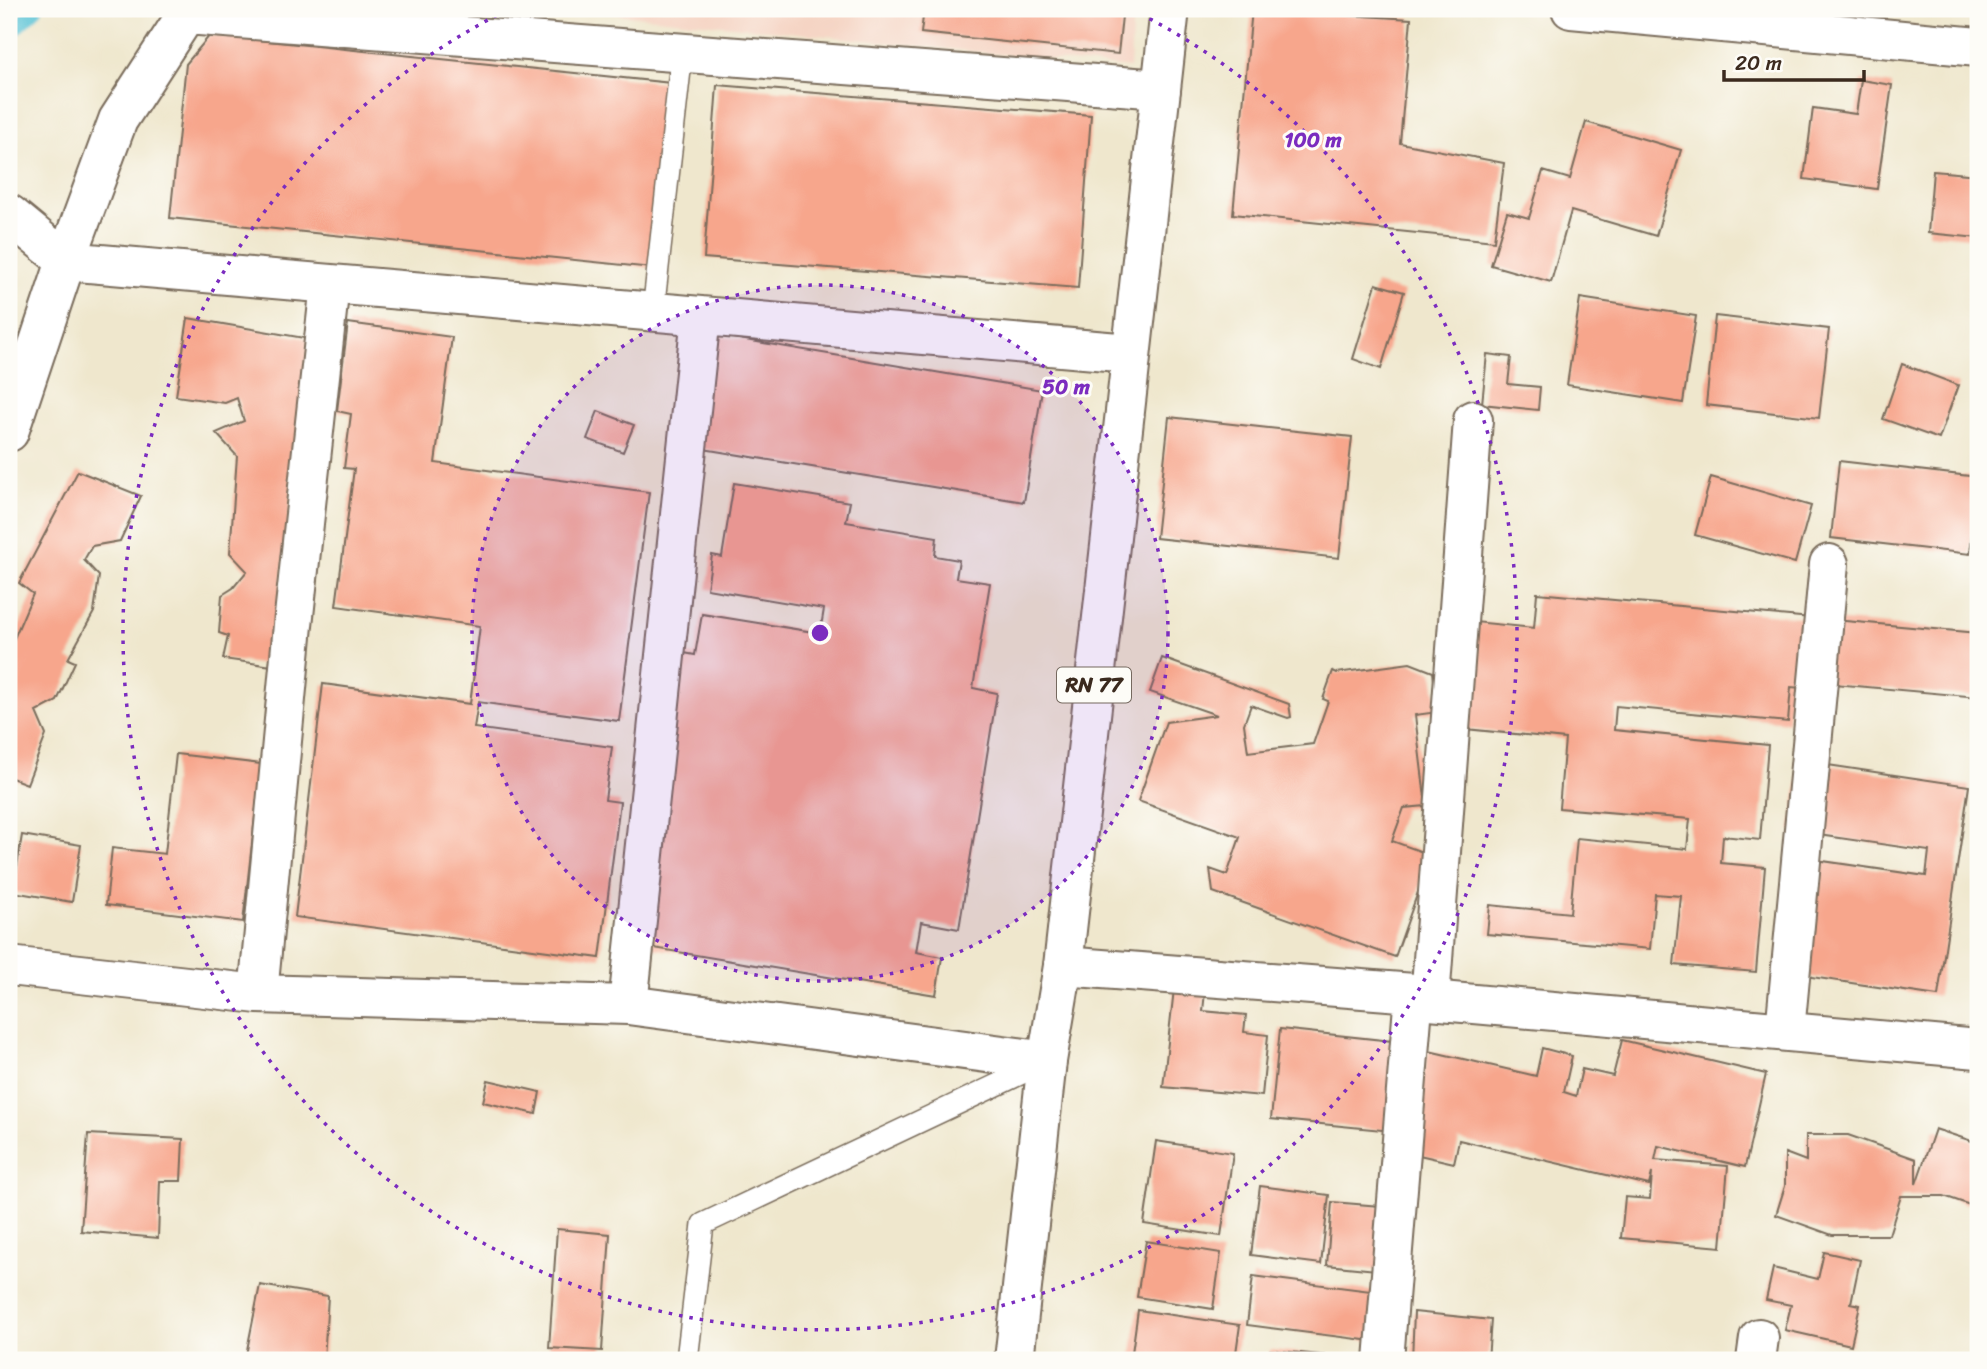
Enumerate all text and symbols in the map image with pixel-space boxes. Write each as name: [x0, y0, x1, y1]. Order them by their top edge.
scale bar: [1724, 38, 1864, 82]
text: 20 m: [1735, 44, 1782, 82]
text: 100 m: [1284, 121, 1342, 159]
text: 50 m: [1042, 368, 1091, 406]
centre of rings: [808, 621, 832, 645]
road number: RN 77: [1057, 668, 1131, 702]

